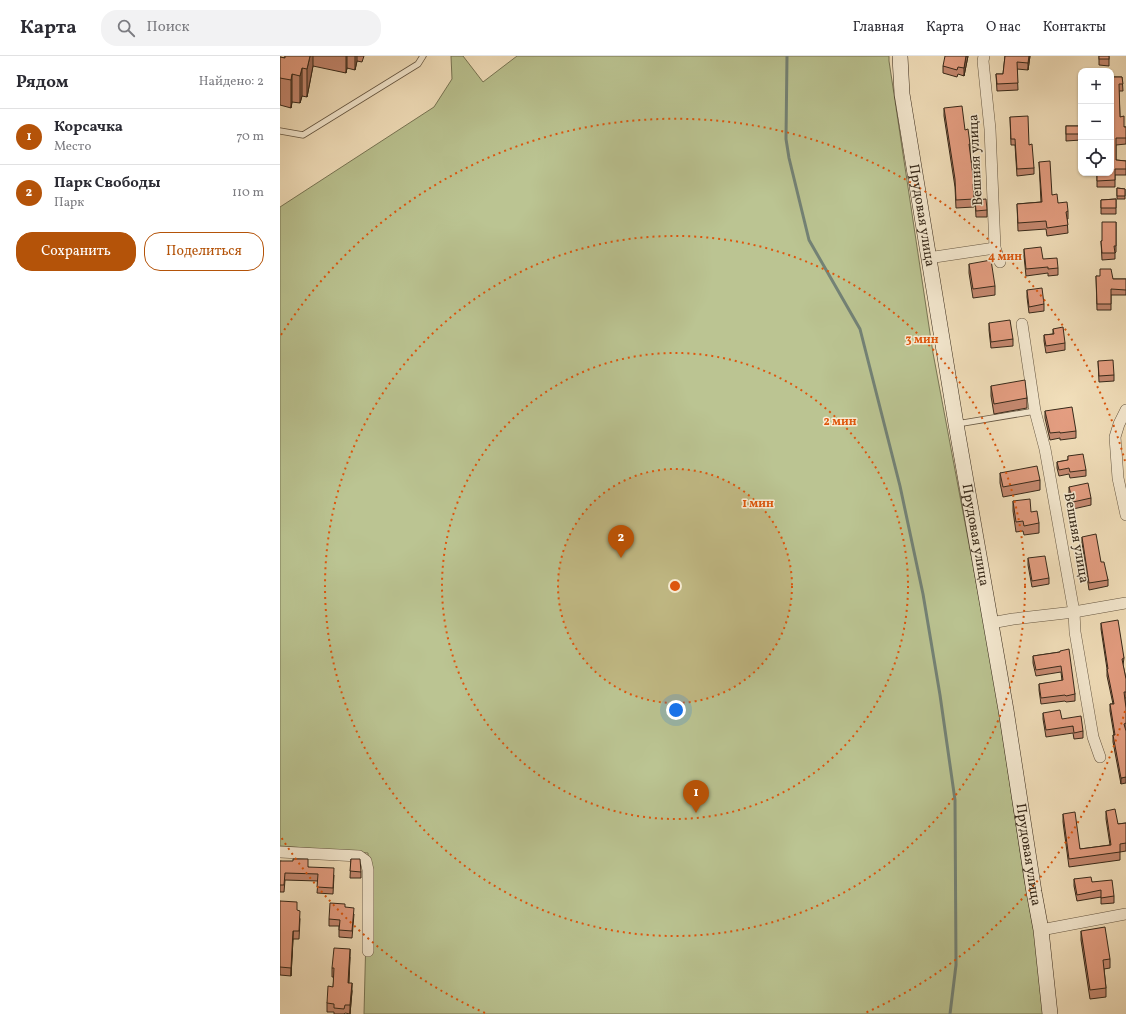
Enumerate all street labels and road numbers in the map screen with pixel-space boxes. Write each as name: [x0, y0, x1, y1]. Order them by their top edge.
street label: Вешняя улица: [964, 114, 988, 206]
street label: Прудовая улица: [904, 163, 940, 268]
street label: Прудовая улица: [957, 482, 994, 588]
street label: Вешняя улица: [1059, 491, 1093, 585]
street label: Прудовая улица: [1011, 802, 1046, 907]

